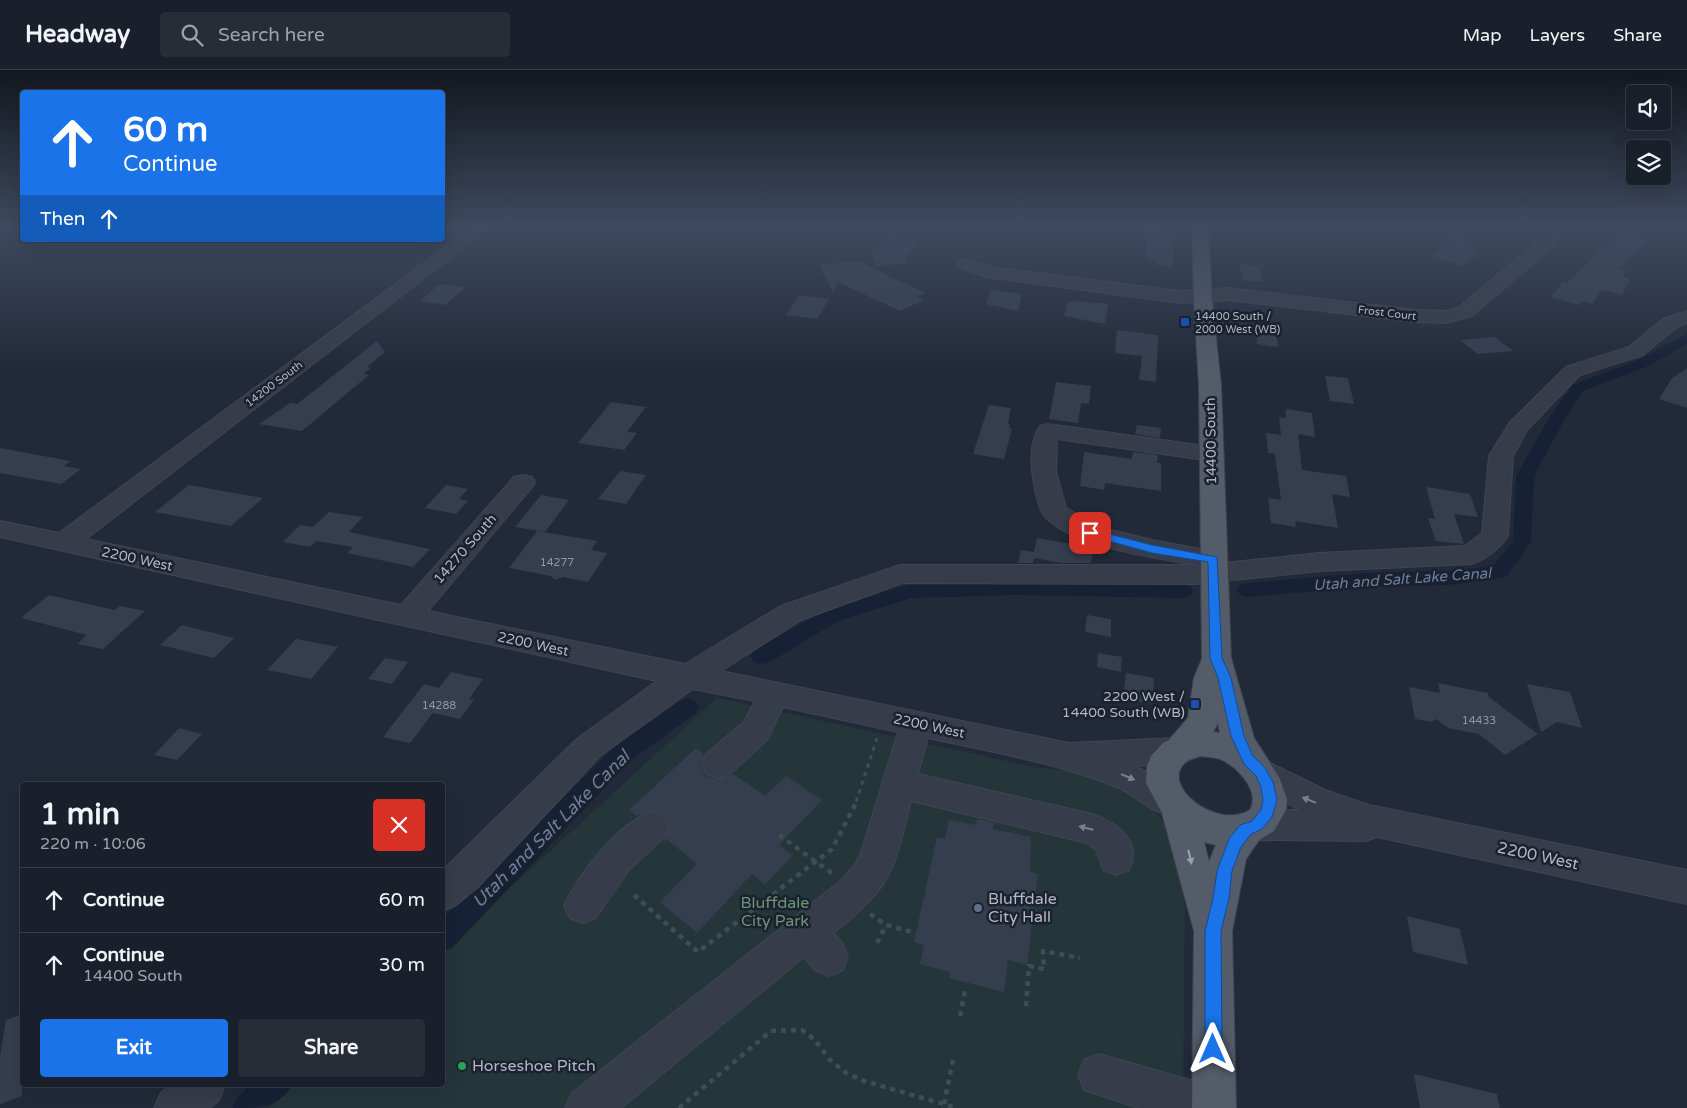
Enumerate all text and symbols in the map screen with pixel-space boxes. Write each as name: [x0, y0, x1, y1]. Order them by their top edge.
search box: [160, 12, 510, 57]
text: Headway: [25, 20, 130, 49]
icon: search: [178, 21, 206, 49]
text: Search here: [218, 24, 325, 46]
text: Map: [1463, 24, 1502, 46]
text: Layers: [1530, 24, 1585, 46]
text: Share: [1613, 24, 1662, 46]
map controls: [1626, 85, 1671, 185]
button: sound: [1626, 85, 1671, 130]
text: 60 m: [123, 109, 208, 151]
icon: ahead: [40, 110, 105, 175]
button: layers: [1626, 140, 1671, 185]
text: Continue: [123, 151, 218, 177]
icon: ahead: [95, 205, 123, 233]
text: Then: [40, 208, 85, 230]
street label: Frost Court: [1357, 303, 1417, 323]
place label: 14400 South / 2000 West (WB): [1195, 310, 1280, 336]
marker: 14400 South / 2000 West (WB): [1179, 316, 1191, 328]
street label: 14200 South: [243, 358, 305, 410]
street label: 14400 South: [1202, 397, 1220, 485]
street label: 14270 South: [430, 511, 500, 587]
pin: [1069, 512, 1111, 554]
icon: arrive: [1076, 519, 1104, 547]
street label: 2200 West: [100, 543, 175, 575]
house number: 14277: [540, 556, 574, 569]
water label: Utah and Salt Lake Canal: [1313, 564, 1494, 594]
street label: 2200 West: [496, 628, 571, 660]
place label: 2200 West / 14400 South (WB): [1062, 688, 1185, 721]
marker: 2200 West / 14400 South (WB): [1189, 698, 1201, 710]
house number: 14288: [422, 699, 456, 712]
street label: 2200 West: [892, 710, 967, 742]
house number: 14433: [1462, 714, 1496, 727]
water label: Utah and Salt Lake Canal: [468, 744, 636, 912]
one-way arrow: [1121, 774, 1135, 782]
one-way arrow: [1302, 795, 1316, 803]
text: 1 min: [40, 796, 120, 833]
button: close: [373, 799, 425, 851]
one-way arrow: [1078, 824, 1093, 832]
text: 220 m · 10:06: [40, 834, 146, 854]
street label: 2200 West: [1496, 838, 1580, 874]
one-way arrow: [1186, 850, 1194, 865]
icon: ahead: [40, 886, 68, 914]
text: Continue: [83, 889, 165, 911]
text: 60 m: [379, 889, 425, 911]
place label: Bluffdale City Hall: [988, 889, 1057, 927]
park label: Bluffdale City Park: [741, 893, 809, 931]
marker: Bluffdale City Hall: [972, 902, 984, 914]
text: Continue: [83, 944, 165, 966]
icon: ahead: [40, 951, 68, 979]
text: 30 m: [379, 954, 425, 976]
text: 14400 South: [83, 966, 183, 986]
button: Exit: [40, 1019, 228, 1077]
button: Share: [238, 1019, 425, 1077]
position arrow: [1186, 1022, 1238, 1074]
place label: Horseshoe Pitch: [472, 1056, 596, 1076]
marker: Horseshoe Pitch: [456, 1060, 468, 1072]

